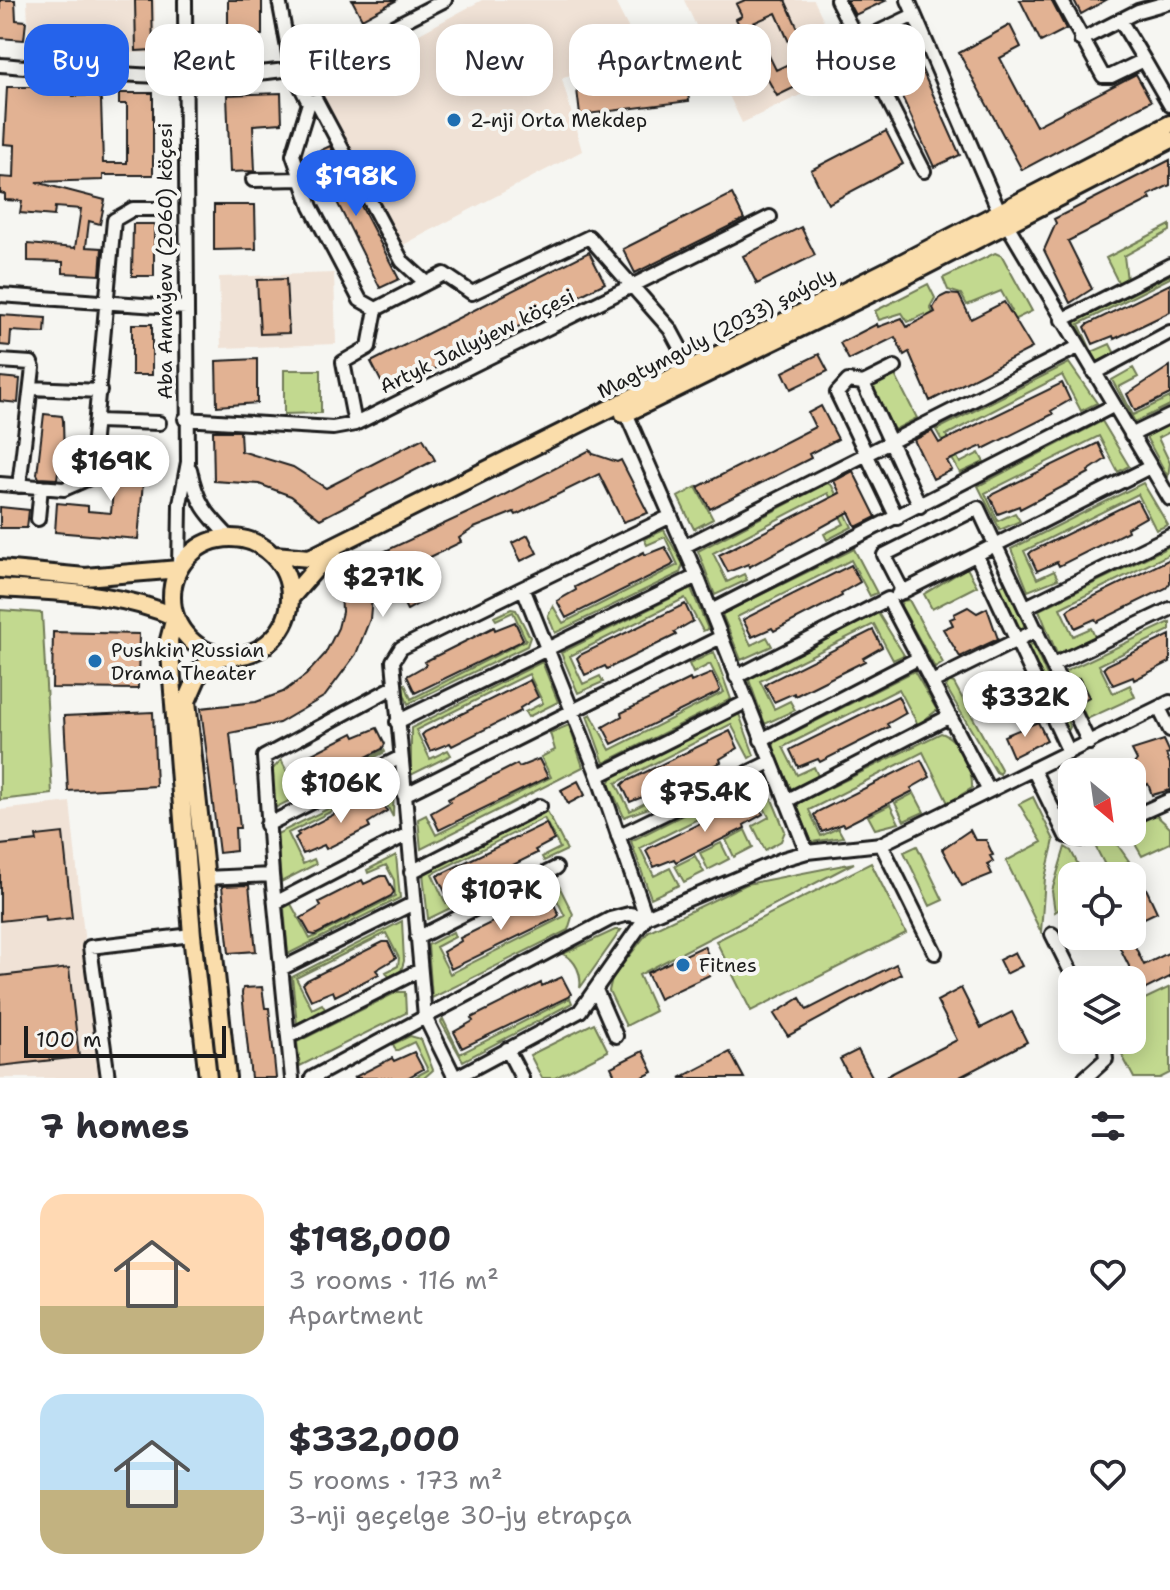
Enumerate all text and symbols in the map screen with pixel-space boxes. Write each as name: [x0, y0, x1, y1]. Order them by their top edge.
chip: Buy: [24, 24, 129, 96]
chip: Rent: [145, 24, 264, 96]
chip: Filters: [280, 24, 420, 96]
chip: New: [436, 24, 553, 96]
chip: Apartment: [569, 24, 771, 96]
chip: House: [787, 24, 925, 96]
place label: 2-nji Orta Mekdep: [470, 107, 647, 133]
marker: 2-nji Orta Mekdep: [445, 111, 463, 129]
street label: Aba Annaýew (2060) köçesi: [152, 123, 178, 399]
pin: $198K: [300, 150, 412, 218]
text: $198K: [315, 158, 397, 193]
street label: Magtymguly (2033) şaýoly: [593, 262, 839, 404]
street label: Artyk Jallyýew köçesi: [375, 283, 579, 399]
pin: $169K: [55, 435, 167, 503]
text: $169K: [70, 443, 152, 478]
pin: $271K: [327, 551, 439, 619]
text: $271K: [343, 559, 423, 594]
place label: Pushkin Russian Drama Theater: [111, 637, 265, 686]
marker: Pushkin Russian Drama Theater: [86, 652, 104, 670]
pin: $332K: [969, 671, 1081, 739]
text: $332K: [981, 679, 1069, 714]
pin: $106K: [285, 757, 397, 825]
north arrow: [1058, 758, 1146, 846]
map controls: [1058, 758, 1146, 1054]
text: $106K: [300, 765, 382, 800]
pin: $75.4K: [640, 766, 770, 834]
text: $75.4K: [659, 774, 751, 809]
button: locate: [1058, 862, 1146, 950]
pin: $107K: [445, 864, 557, 932]
text: $107K: [460, 872, 542, 907]
place label: Fitnes: [699, 952, 757, 978]
marker: Fitnes: [674, 956, 692, 974]
button: layers: [1058, 966, 1146, 1054]
scale bar: [24, 1022, 226, 1058]
text: 100 m: [36, 1025, 102, 1054]
text: 7 homes: [40, 1103, 189, 1149]
icon: filters: [1086, 1104, 1130, 1148]
text: $198,000: [288, 1216, 451, 1262]
icon: home: [104, 1226, 200, 1322]
icon: heart: [1086, 1252, 1130, 1296]
text: 3 rooms · 116 m²: [288, 1262, 499, 1297]
text: Apartment: [288, 1297, 424, 1332]
text: $332,000: [288, 1416, 460, 1462]
icon: home: [104, 1426, 200, 1522]
icon: heart: [1086, 1452, 1130, 1496]
text: 5 rooms · 173 m²: [288, 1462, 503, 1497]
text: 3-nji geçelge 30-jy etrapça: [288, 1497, 632, 1532]

